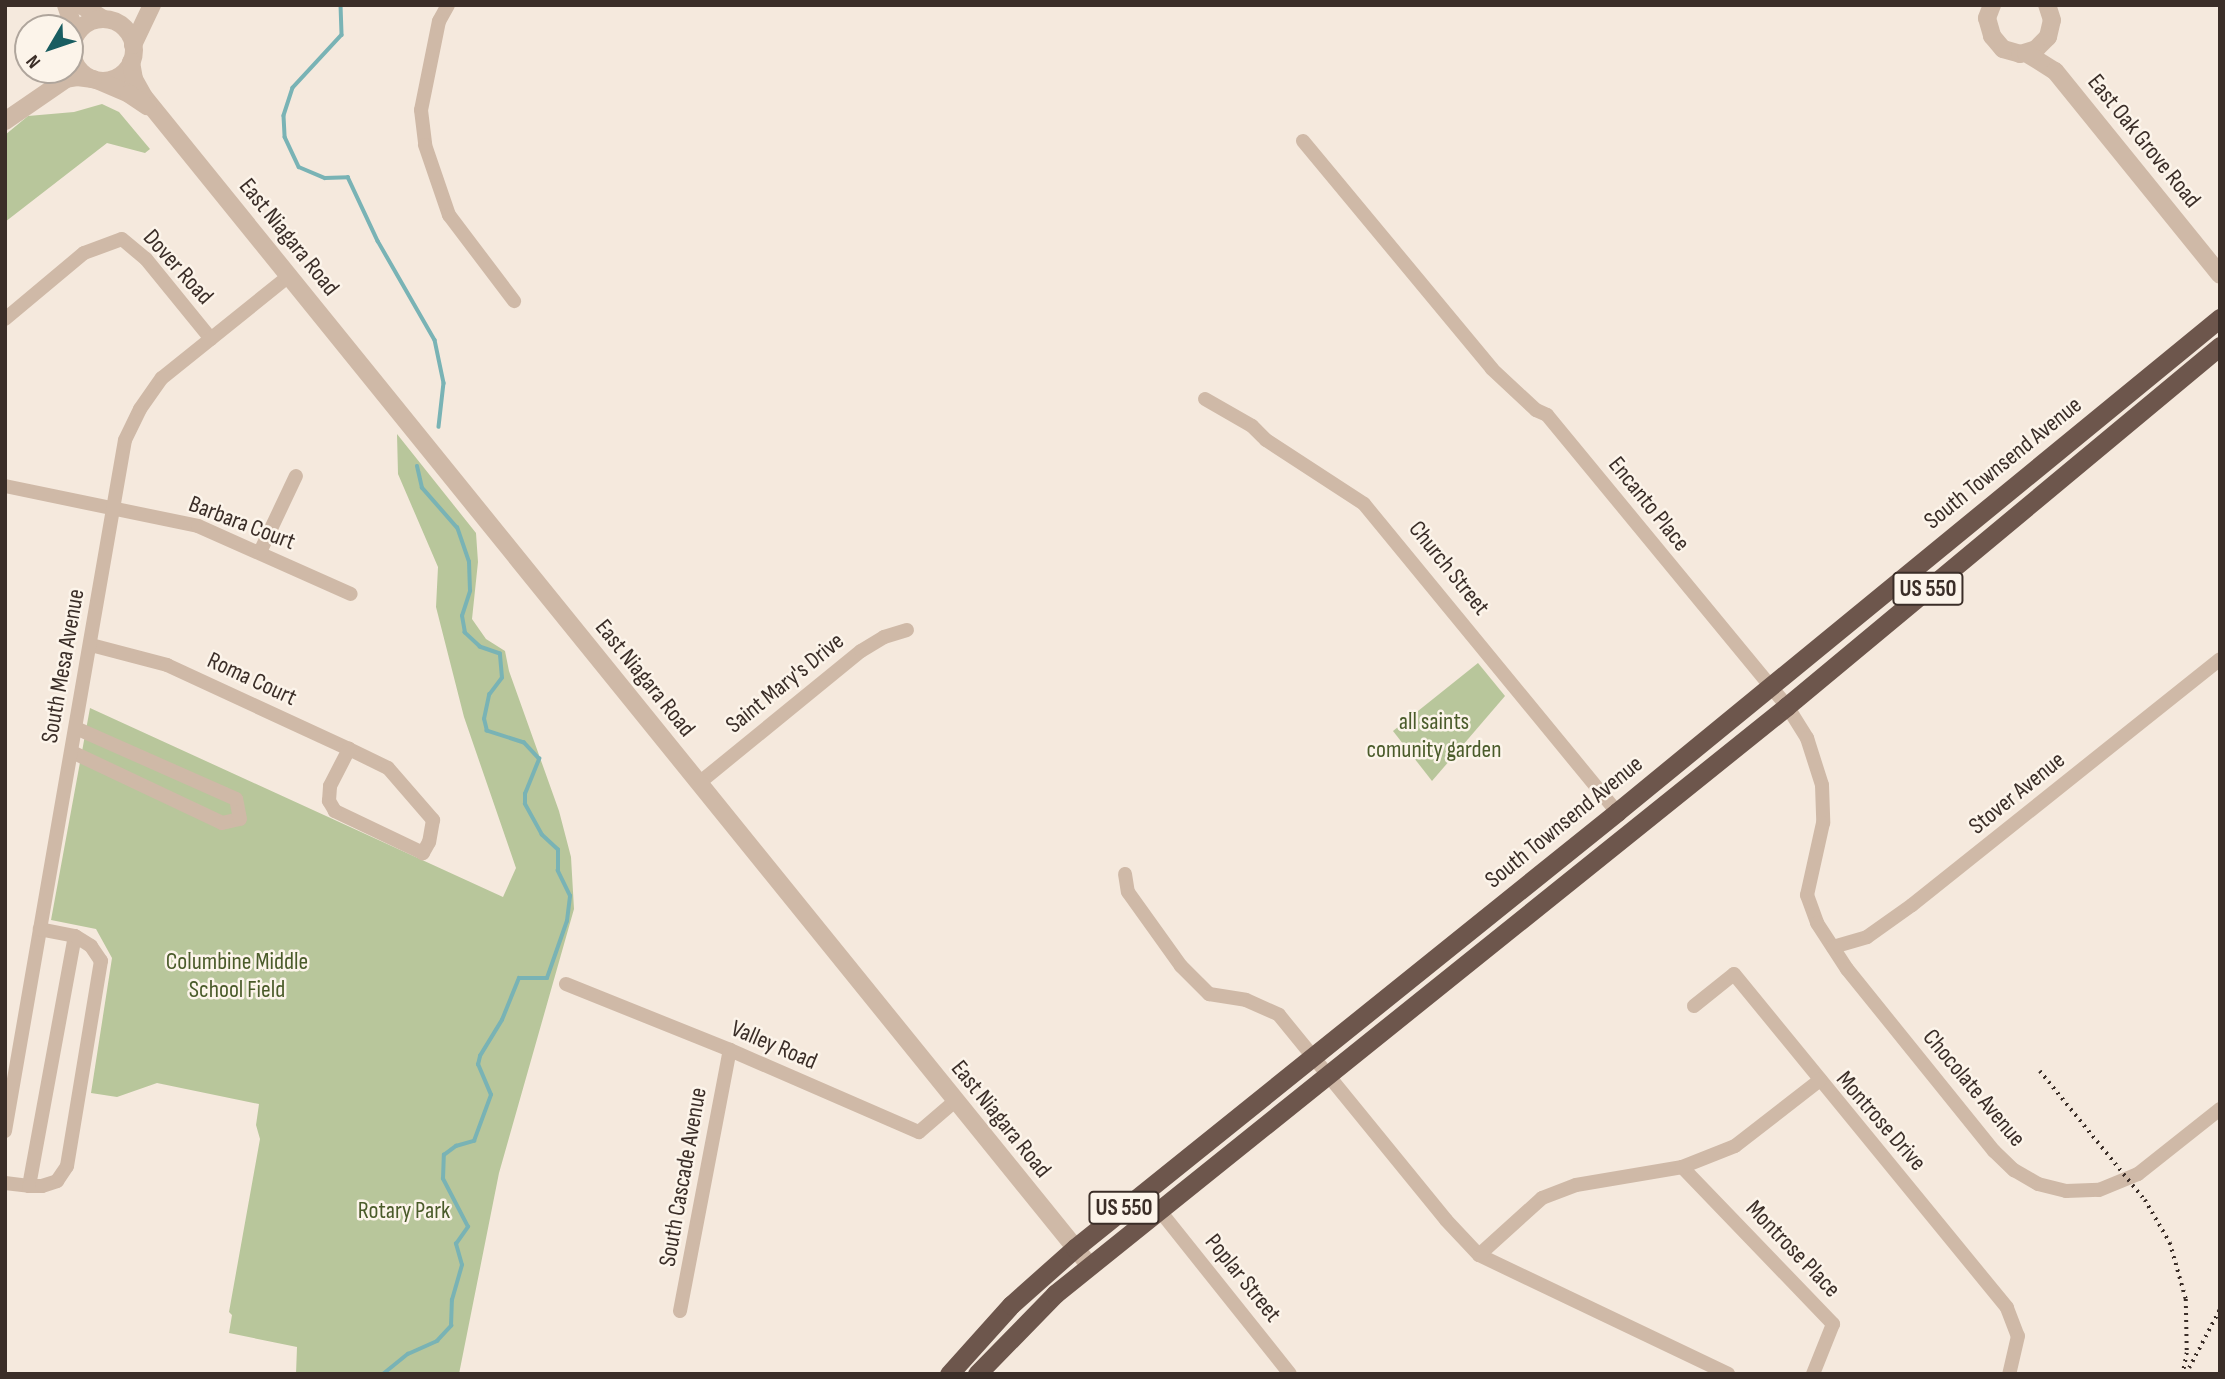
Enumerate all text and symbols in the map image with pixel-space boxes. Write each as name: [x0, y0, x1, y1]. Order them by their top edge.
north arrow: [14, 14, 84, 84]
text: N: [22, 50, 46, 72]
street label: East Oak Grove Road: [2081, 69, 2207, 213]
street label: East Niagara Road: [233, 173, 345, 301]
street label: Dover Road: [137, 224, 219, 310]
street label: South Townsend Avenue: [1918, 391, 2088, 535]
street label: Encanto Place: [1602, 451, 1696, 557]
street label: Barbara Court: [185, 490, 299, 556]
street label: Church Street: [1402, 515, 1496, 621]
road number: US 550: [1891, 569, 1965, 608]
street label: South Mesa Avenue: [35, 587, 91, 745]
street label: East Niagara Road: [589, 614, 701, 742]
street label: Saint Mary's Drive: [720, 627, 850, 739]
street label: Roma Court: [203, 646, 301, 712]
park label: all saints comunity garden: [1366, 708, 1502, 764]
street label: Stover Avenue: [1963, 746, 2071, 840]
street label: South Townsend Avenue: [1479, 750, 1649, 894]
park label: Columbine Middle School Field: [166, 948, 308, 1004]
street label: Valley Road: [727, 1014, 821, 1076]
street label: Chocolate Avenue: [1917, 1023, 2031, 1153]
street label: East Niagara Road: [945, 1055, 1057, 1183]
street label: Montrose Drive: [1830, 1065, 1932, 1177]
street label: South Cascade Avenue: [653, 1085, 713, 1269]
road number: US 550: [1087, 1189, 1161, 1228]
street label: Montrose Place: [1740, 1195, 1846, 1303]
park label: Rotary Park: [358, 1197, 450, 1225]
street label: Poplar Street: [1199, 1228, 1287, 1328]

